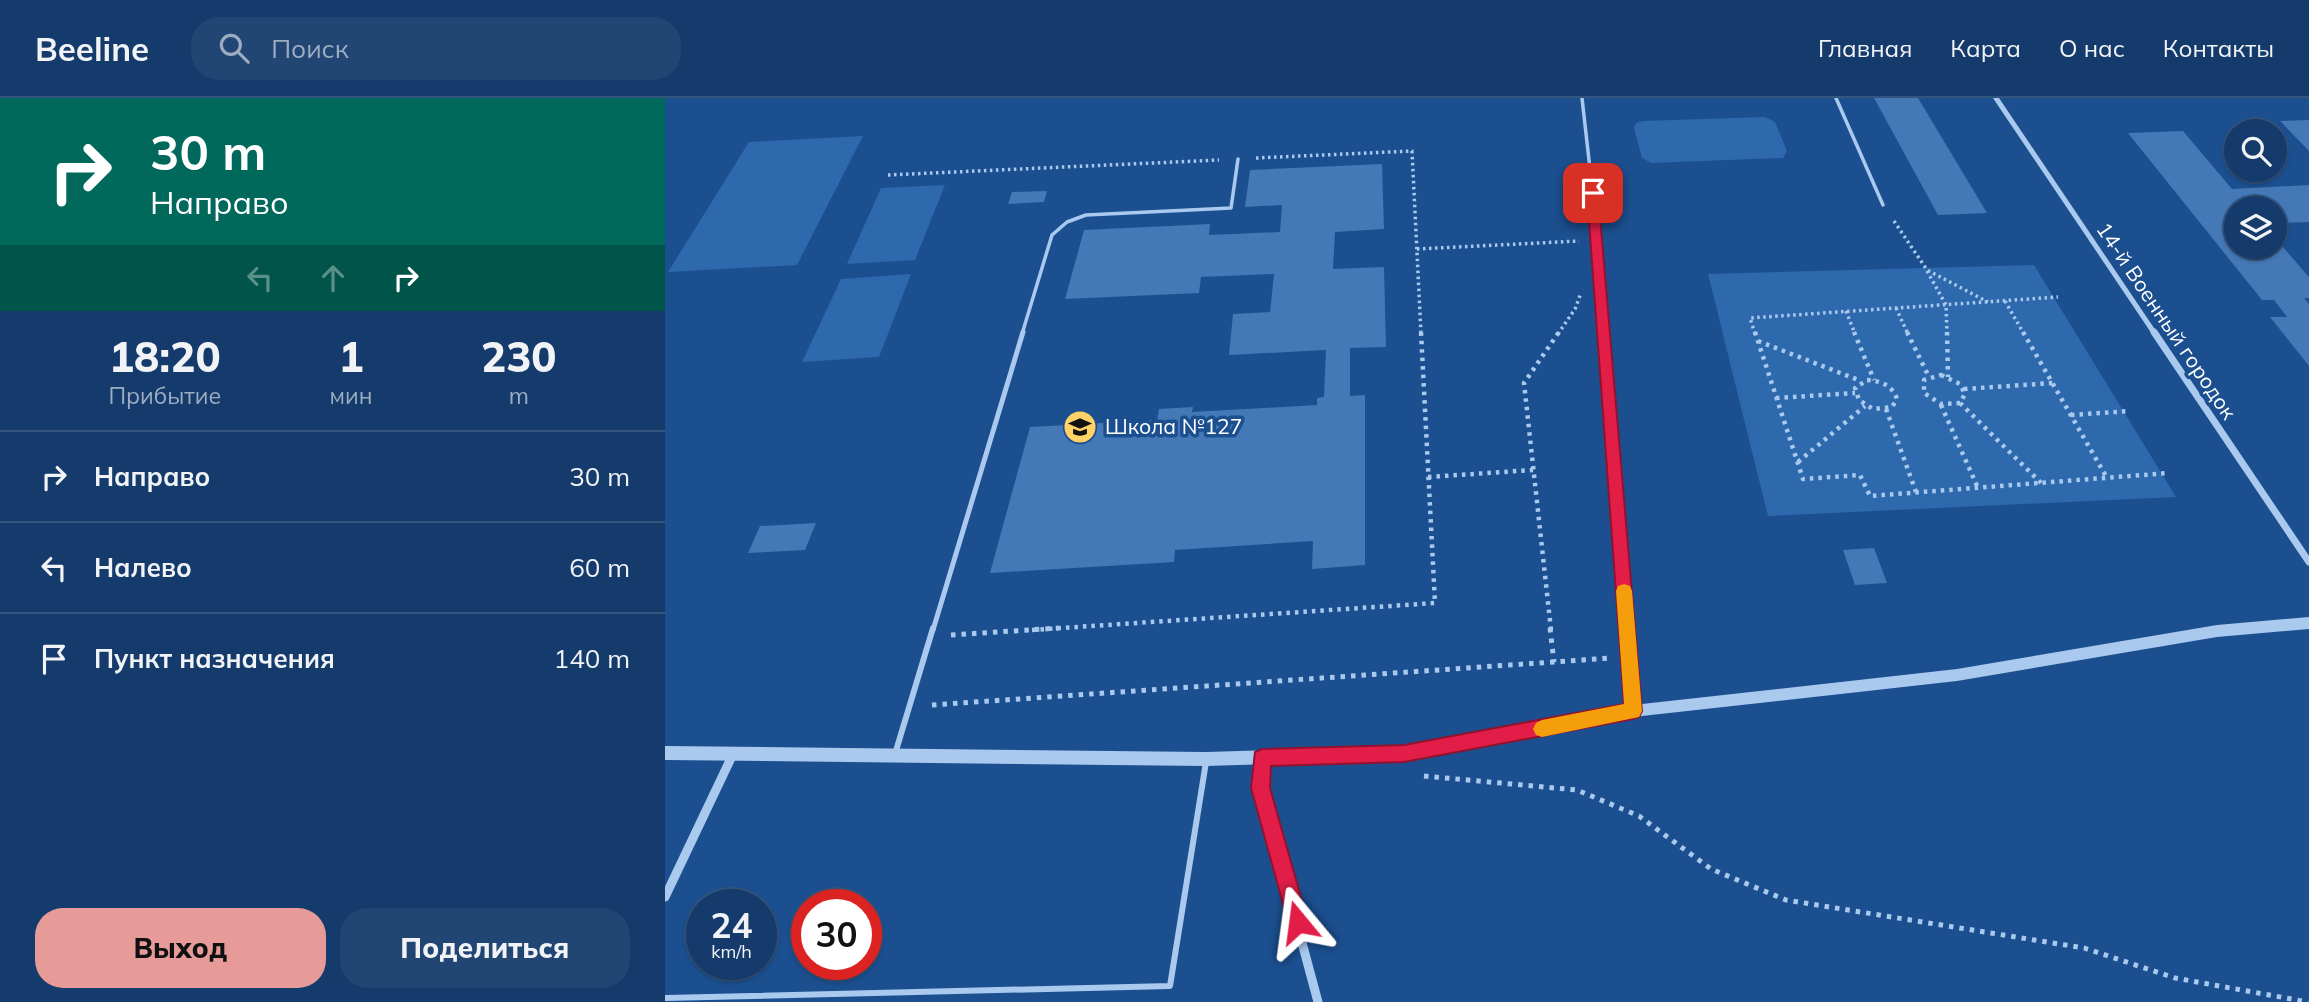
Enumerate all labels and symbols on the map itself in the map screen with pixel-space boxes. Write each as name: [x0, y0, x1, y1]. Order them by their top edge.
pin: [1563, 163, 1623, 223]
street label: 14-й Военный городок: [2091, 217, 2243, 424]
school or university icon: Школа №127: [1061, 408, 1099, 446]
place label: Школа №127: [1105, 413, 1242, 439]
position arrow: [1261, 885, 1335, 959]
speed limit sign: 30: [791, 889, 882, 980]

